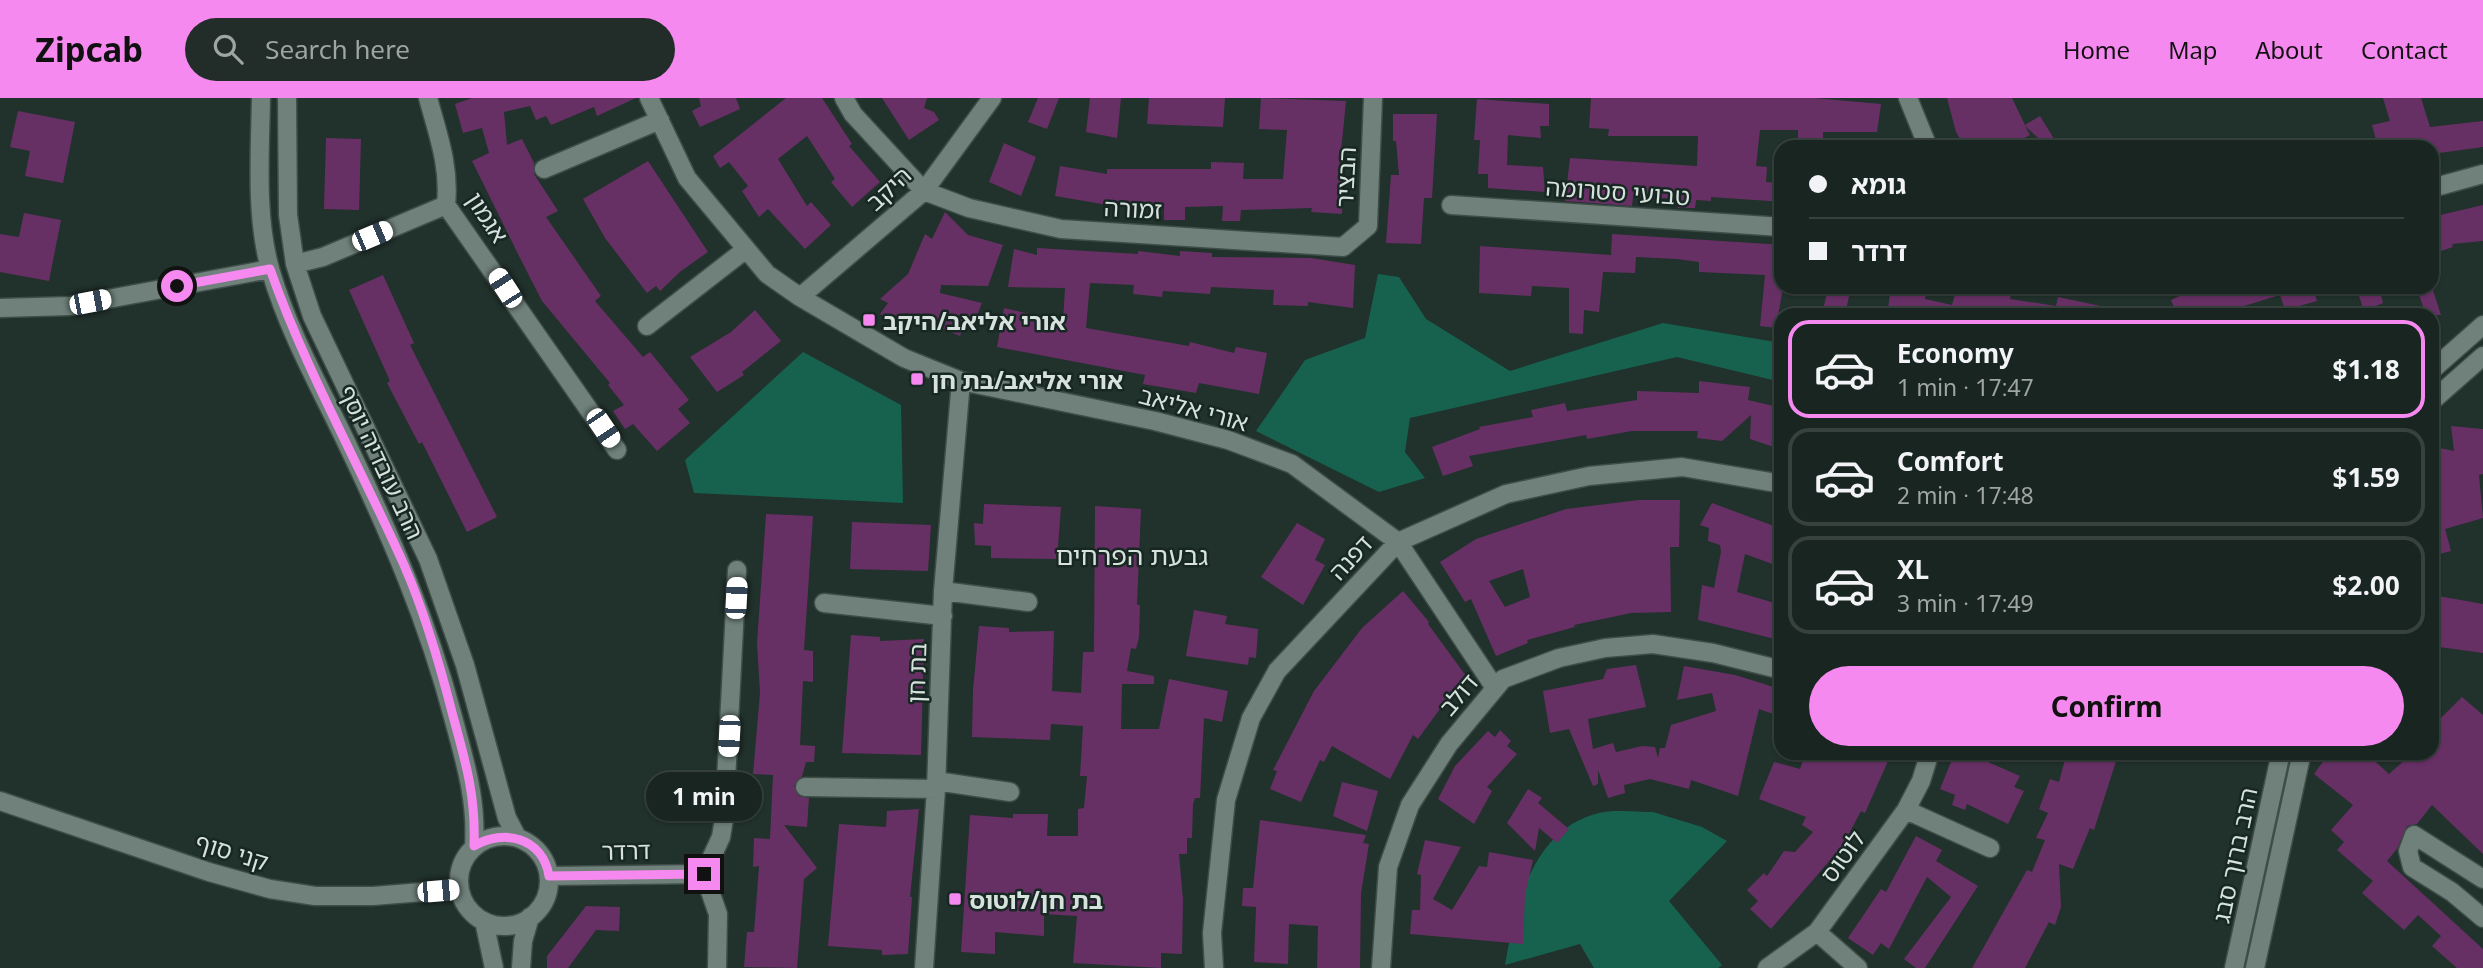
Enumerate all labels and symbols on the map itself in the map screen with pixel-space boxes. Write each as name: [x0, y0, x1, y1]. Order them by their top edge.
street label: הבציר: [1327, 146, 1363, 208]
street label: היקב: [858, 159, 918, 217]
street label: טבועי סטרומה: [1545, 169, 1691, 213]
street label: אגמון: [459, 185, 517, 249]
street label: זמורה: [1103, 190, 1163, 226]
car: [349, 218, 396, 254]
car: [485, 265, 526, 311]
route start: [161, 270, 193, 302]
car: [68, 288, 113, 316]
place label: אורי אליאב/היקב: [883, 304, 1066, 337]
marker: אורי אליאב/היקב: [861, 312, 877, 328]
place label: אורי אליאב/בת חן: [931, 363, 1123, 396]
marker: אורי אליאב/בת חן: [909, 371, 925, 387]
street label: אורי אליאב: [1136, 378, 1252, 438]
street label: הרב עובדיה יוסף: [332, 380, 432, 544]
car: [583, 405, 624, 451]
street label: דפנה: [1321, 527, 1379, 587]
district label: גבעת הפרחים: [1056, 537, 1208, 573]
car: [725, 576, 748, 620]
street label: בת חן: [898, 642, 934, 704]
street label: דולב: [1431, 666, 1485, 722]
car: [718, 714, 741, 758]
callout: 1 min: [646, 772, 762, 822]
street label: הרב ברוך סבג: [2204, 784, 2264, 926]
street label: לוטוס: [1812, 823, 1872, 889]
street label: קני סוף: [191, 824, 273, 878]
street label: דרדר: [601, 833, 651, 867]
route end: [688, 858, 720, 890]
car: [417, 879, 460, 903]
place label: בת חן/לוטוס: [969, 883, 1103, 916]
marker: בת חן/לוטוס: [947, 891, 963, 907]

